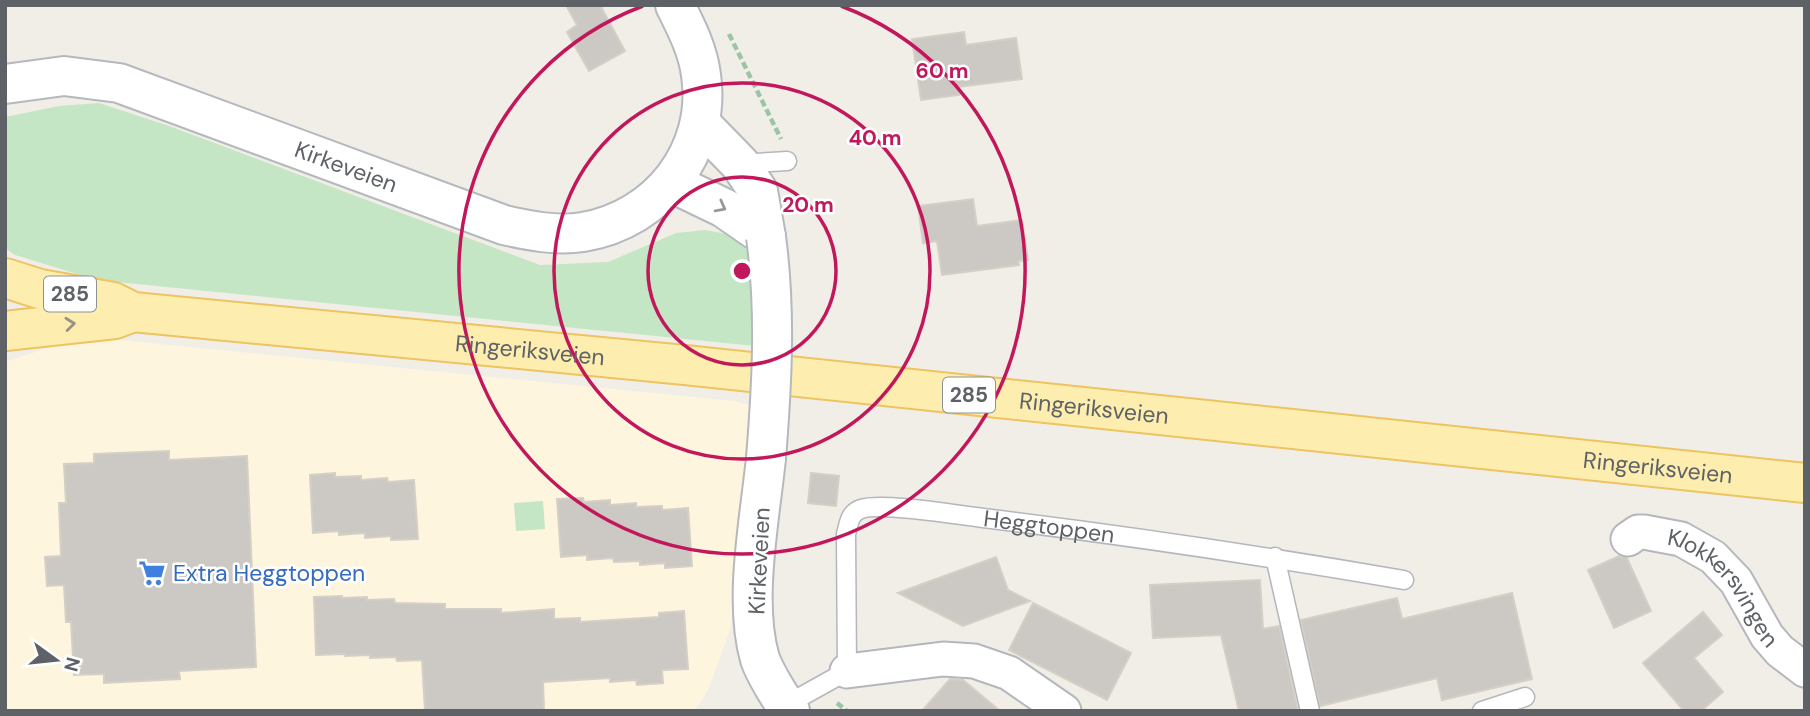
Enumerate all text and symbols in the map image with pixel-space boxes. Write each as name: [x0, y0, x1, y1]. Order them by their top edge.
text: 60 m: [916, 57, 968, 85]
text: 40 m: [848, 124, 902, 152]
street label: Kirkeveien: [291, 134, 402, 199]
text: 20 m: [782, 191, 834, 219]
one-way arrow: [713, 199, 726, 212]
centre of rings: [730, 259, 754, 283]
road number: 285: [44, 276, 96, 312]
one-way arrow: [64, 316, 76, 331]
street label: Ringeriksveien: [454, 328, 606, 372]
road number: 285: [943, 378, 995, 412]
street label: Ringeriksveien: [1018, 385, 1170, 431]
street label: Ringeriksveien: [1582, 445, 1734, 490]
street label: Heggtoppen: [982, 503, 1116, 550]
street label: Kirkeveien: [741, 507, 777, 615]
street label: Klokkersvingen: [1665, 522, 1785, 654]
supermarket icon: Extra Heggtoppen: [137, 558, 167, 588]
place label: Extra Heggtoppen: [173, 558, 365, 588]
north arrow: [21, 625, 91, 695]
text: N: [58, 654, 86, 674]

